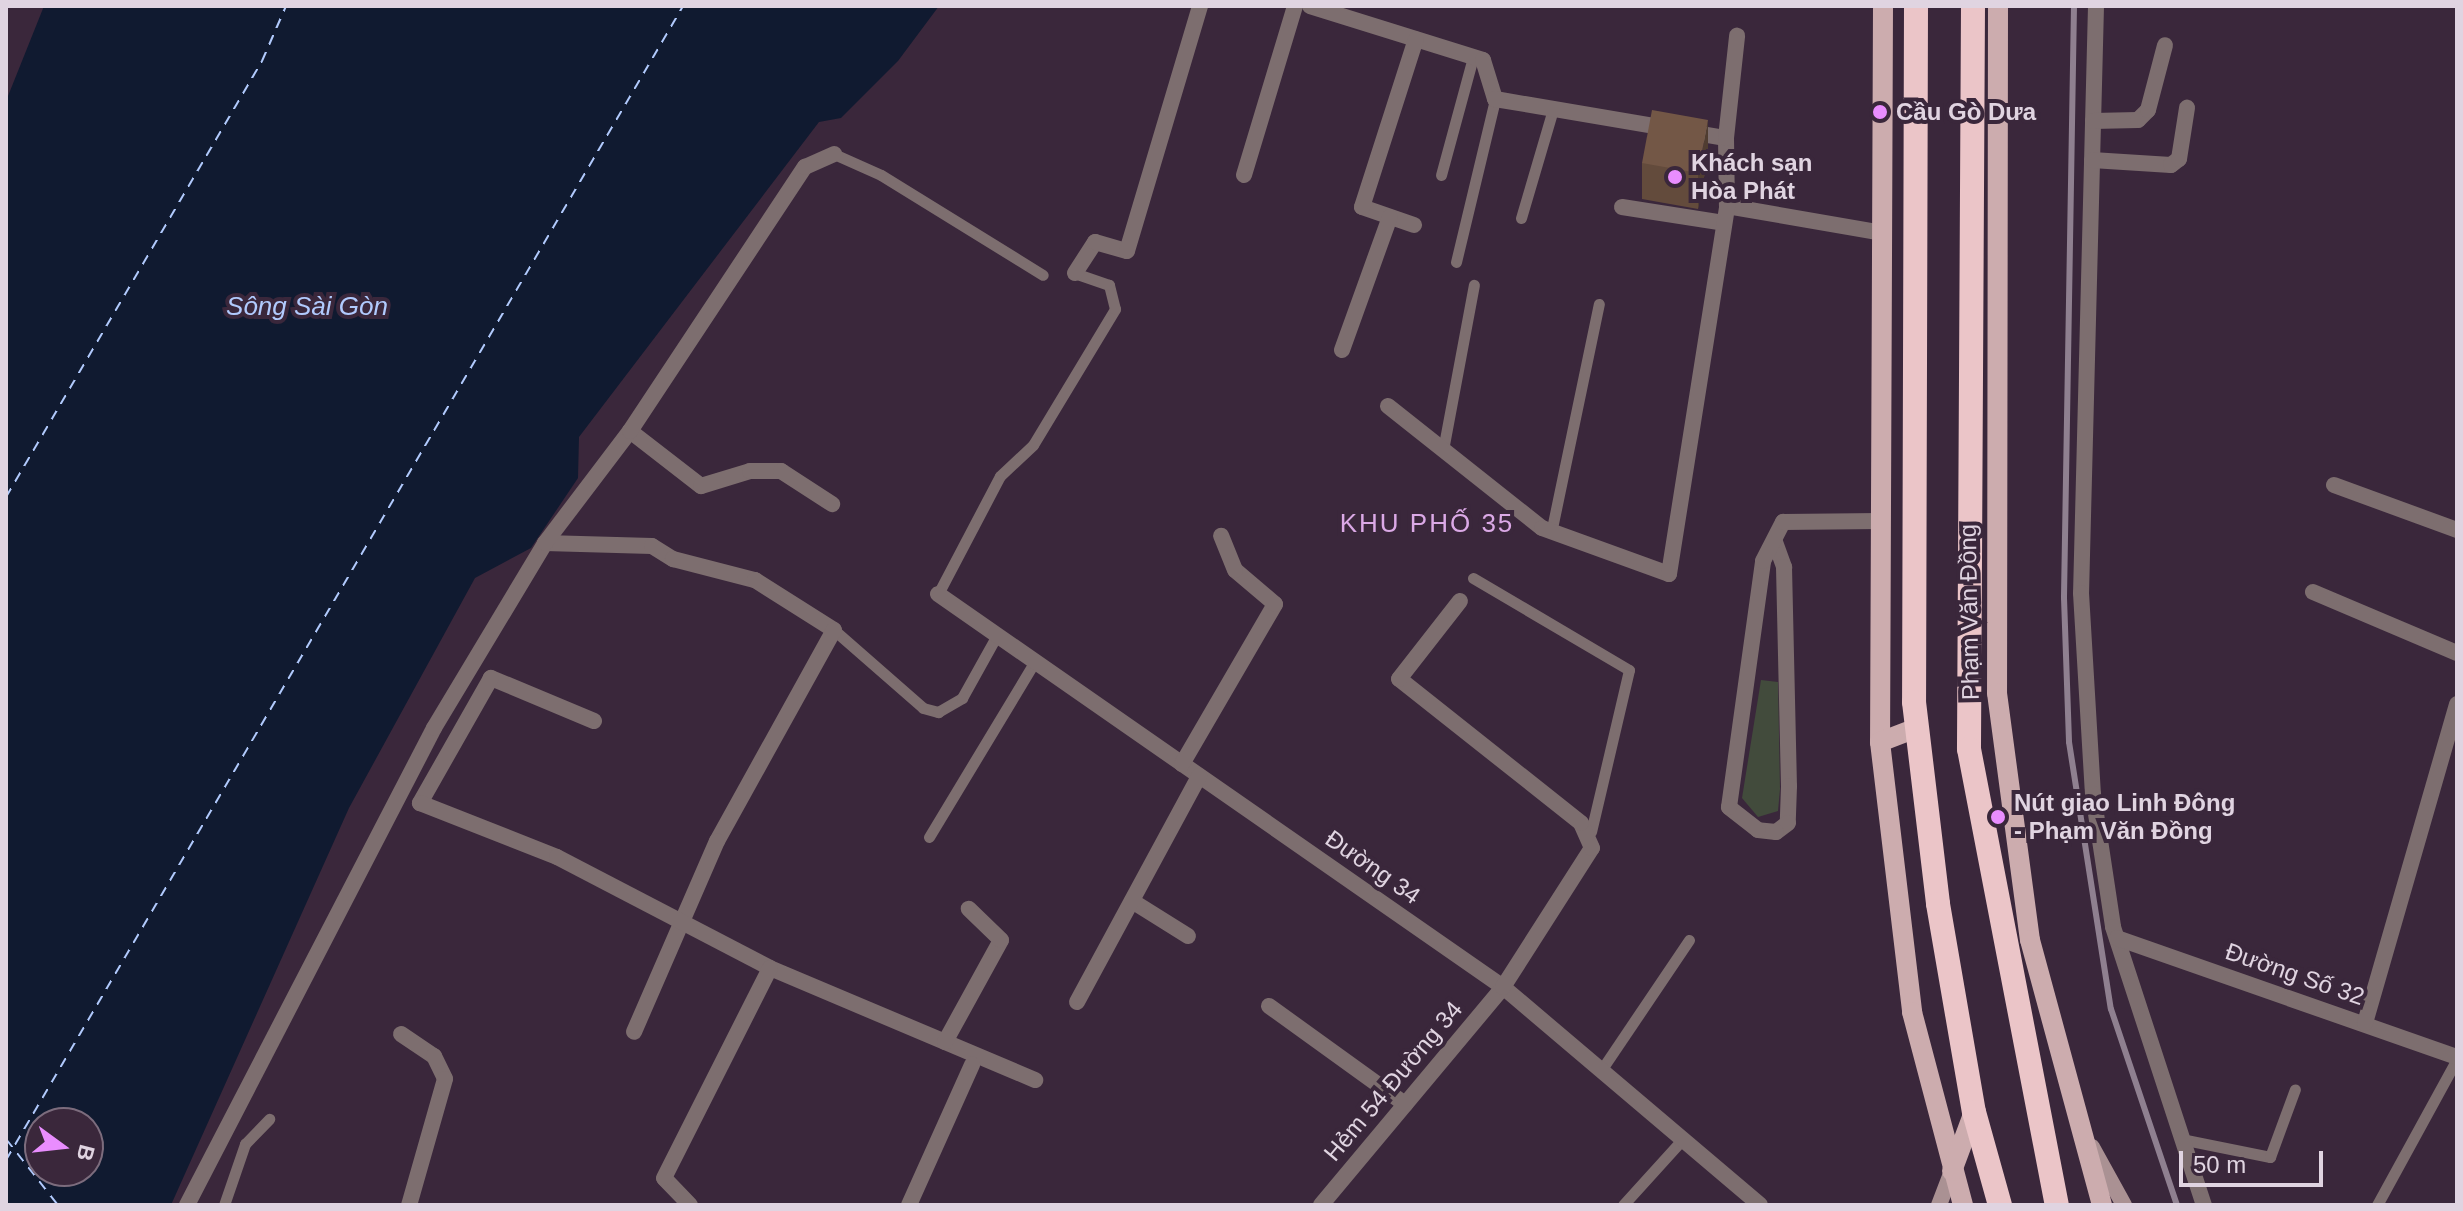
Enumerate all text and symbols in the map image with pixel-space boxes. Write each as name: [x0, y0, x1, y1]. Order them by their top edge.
place label: Cầu Gò Dưa: [1896, 98, 2036, 126]
marker: Cầu Gò Dưa: [1871, 103, 1889, 121]
place label: Khách sạn Hòa Phát: [1691, 149, 1812, 205]
marker: Khách sạn Hòa Phát: [1666, 168, 1684, 186]
water label: Sông Sài Gòn: [226, 291, 388, 323]
district label: KHU PHỐ 35: [1340, 508, 1514, 540]
street label: Phạm Văn Đồng: [1953, 524, 1985, 700]
place label: Nút giao Linh Đông - Phạm Văn Đồng: [2014, 789, 2235, 845]
marker: Nút giao Linh Đông - Phạm Văn Đồng: [1989, 808, 2007, 826]
street label: Đường 34: [1320, 824, 1426, 910]
street label: Đường Số 32: [2222, 937, 2368, 1011]
street label: Hẻm 54 Đường 34: [1318, 995, 1468, 1167]
north arrow: [24, 1107, 104, 1187]
scale bar: [2183, 1135, 2327, 1185]
text: B: [72, 1142, 100, 1164]
text: 50 m: [2193, 1151, 2246, 1178]

